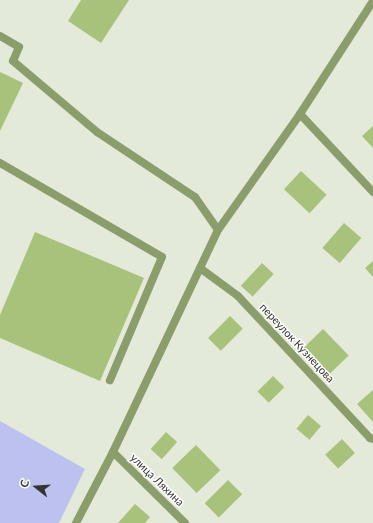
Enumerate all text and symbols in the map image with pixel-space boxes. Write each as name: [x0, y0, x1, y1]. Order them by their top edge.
street label: переулок Кузнецова: [257, 301, 337, 385]
street label: улица Ляхина: [127, 451, 187, 509]
north arrow: [16, 467, 56, 507]
text: С: [17, 478, 31, 489]

